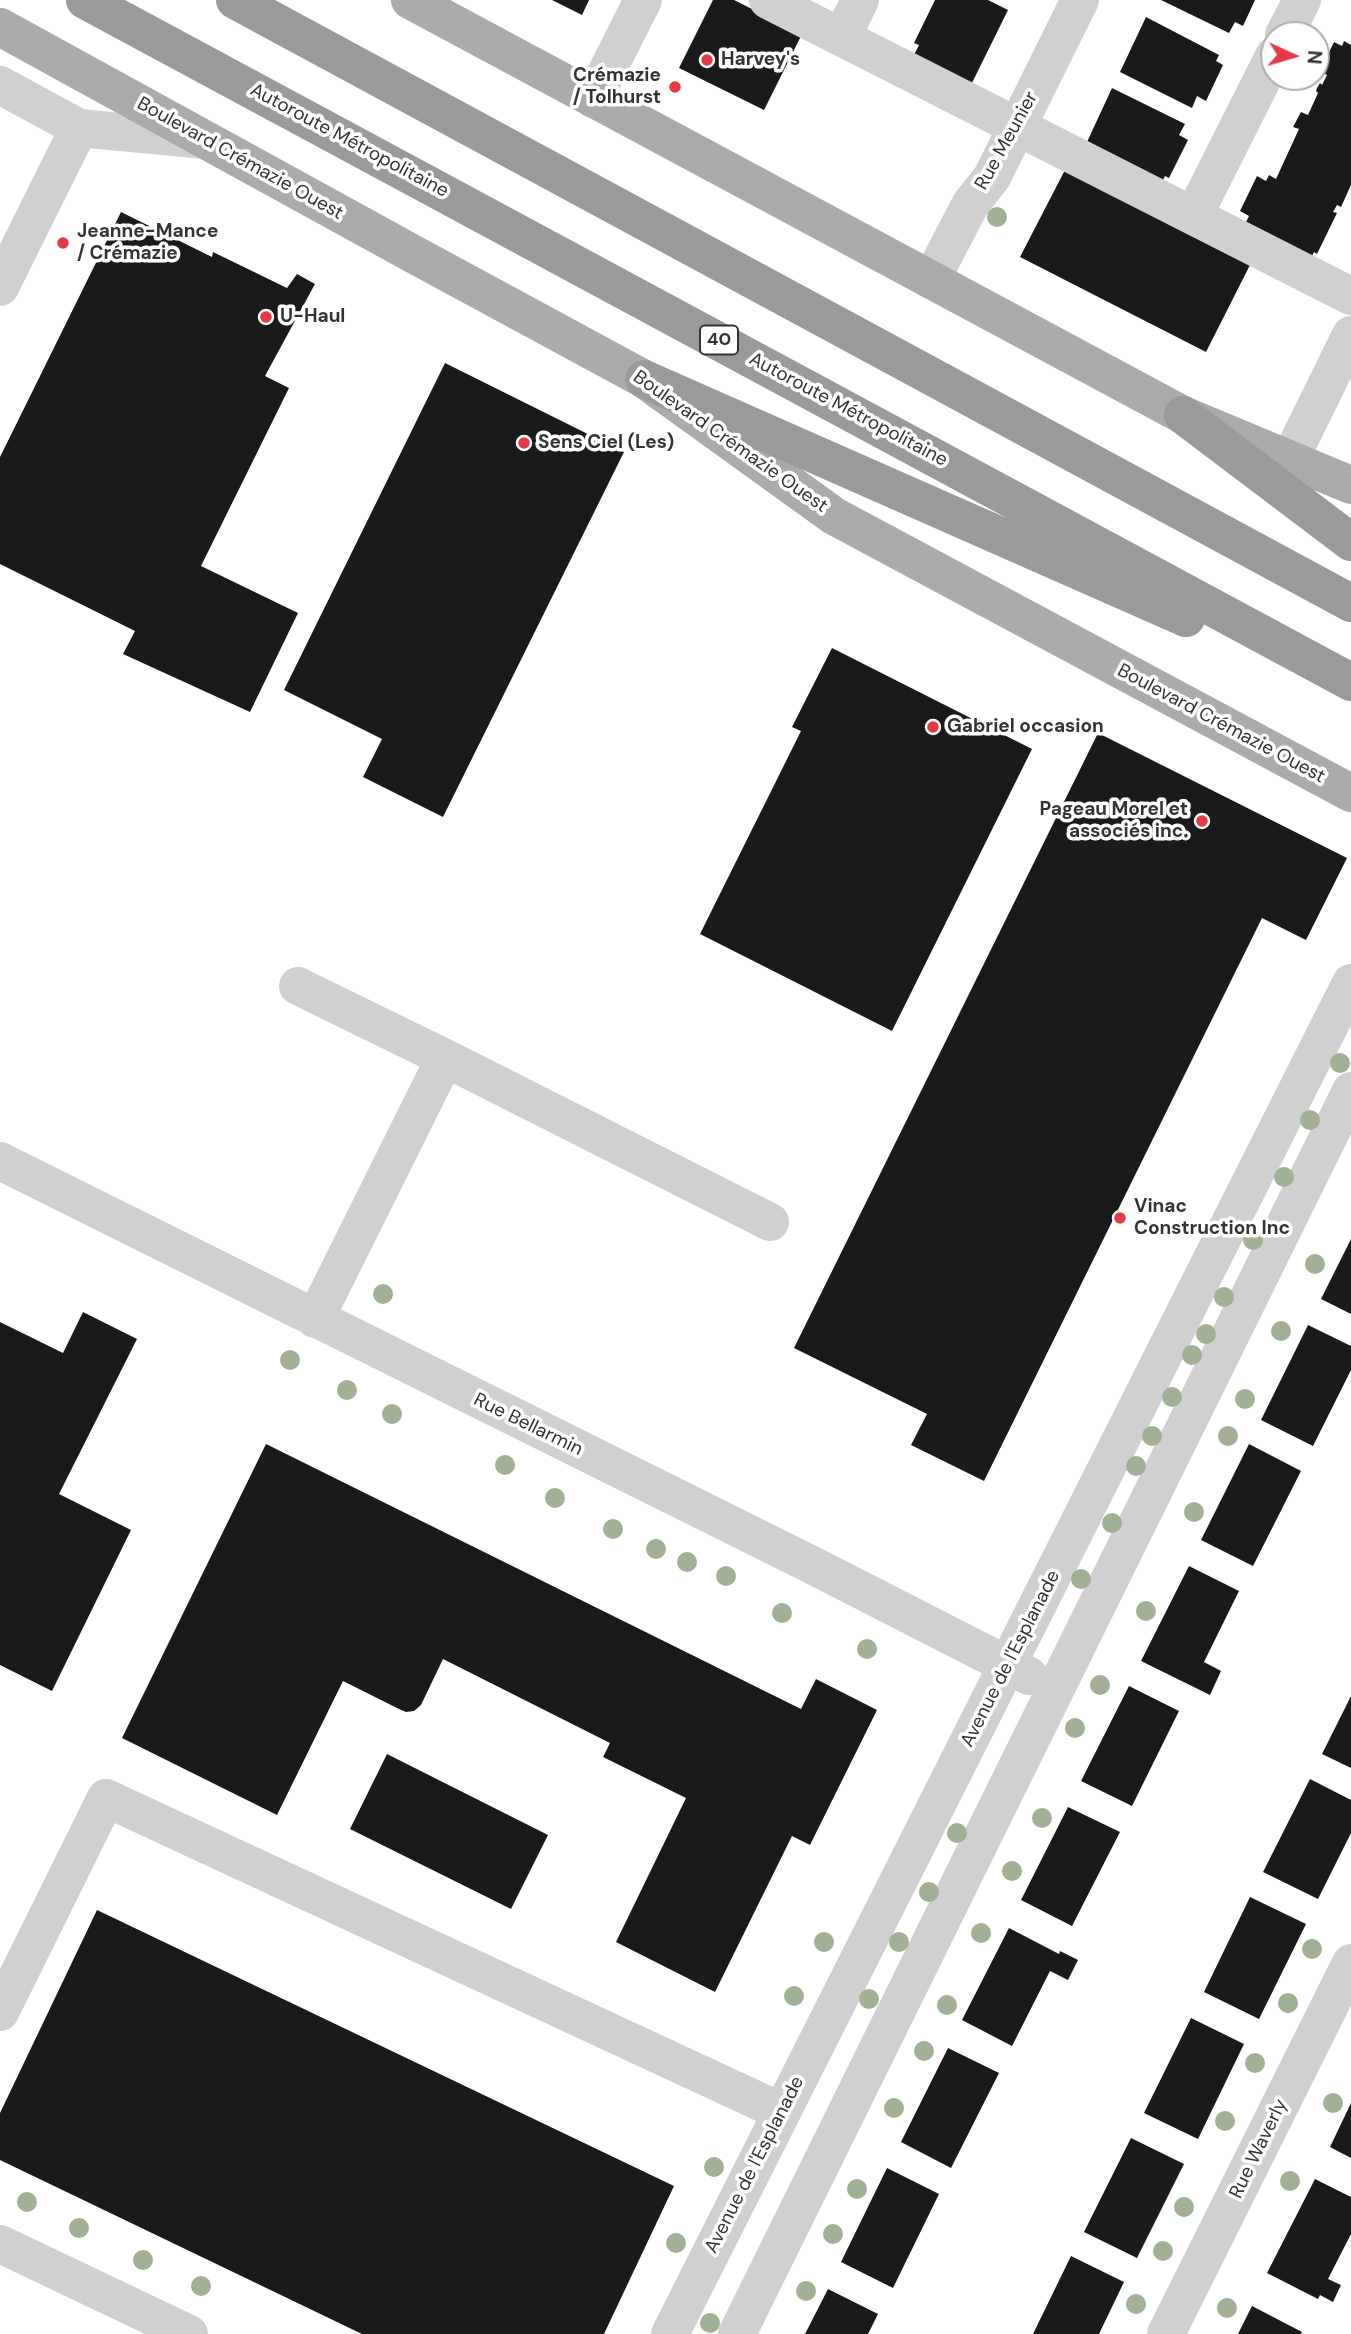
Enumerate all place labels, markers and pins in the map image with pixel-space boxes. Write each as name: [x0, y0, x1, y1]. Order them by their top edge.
place label: Harvey's: [721, 49, 800, 71]
marker: Harvey's: [699, 52, 715, 68]
place label: Crémazie / Tolhurst: [573, 65, 661, 109]
marker: Crémazie / Tolhurst: [667, 79, 683, 95]
place label: Jeanne-Mance / Crémazie: [77, 221, 218, 265]
marker: Jeanne-Mance / Crémazie: [55, 235, 71, 251]
place label: U-Haul: [280, 306, 345, 328]
marker: U-Haul: [258, 309, 274, 325]
place label: Sens Ciel (Les): [538, 432, 674, 454]
marker: Sens Ciel (Les): [516, 435, 532, 451]
place label: Gabriel occasion: [947, 716, 1104, 738]
marker: Gabriel occasion: [925, 719, 941, 735]
place label: Pageau Morel et associés inc.: [1040, 799, 1188, 843]
marker: Pageau Morel et associés inc.: [1194, 813, 1210, 829]
place label: Vinac Construction Inc: [1134, 1196, 1290, 1240]
marker: Vinac Construction Inc: [1112, 1210, 1128, 1226]

